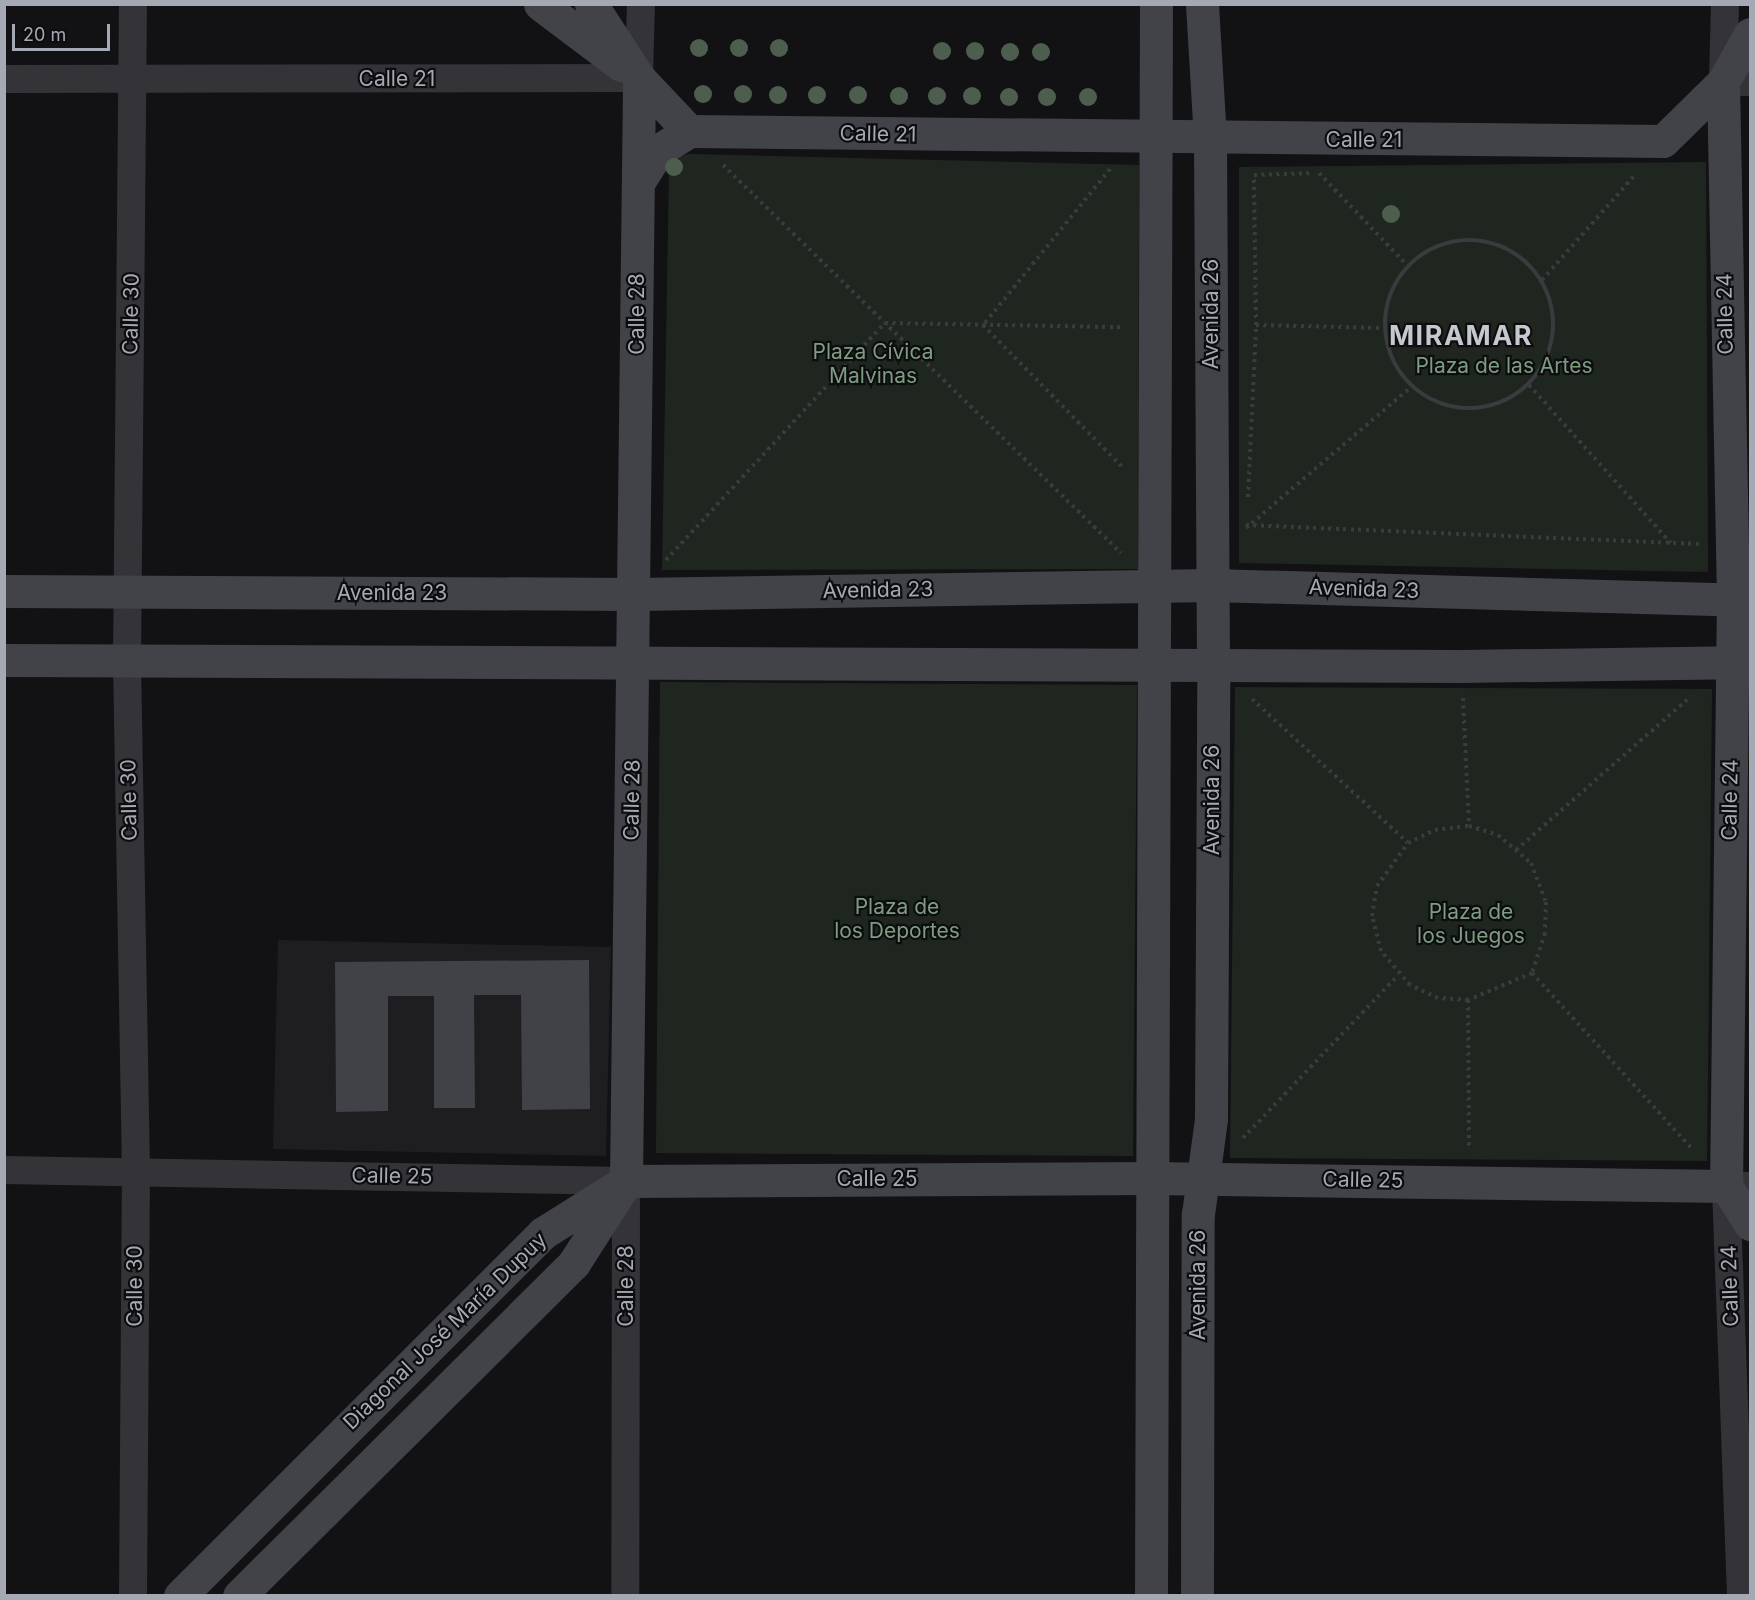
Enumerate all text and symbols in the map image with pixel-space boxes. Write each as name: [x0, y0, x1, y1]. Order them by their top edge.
scale bar: [15, 12, 112, 50]
text: 20 m: [23, 24, 66, 45]
street label: Calle 21: [359, 66, 435, 92]
street label: Calle 21: [839, 121, 917, 147]
street label: Calle 21: [1326, 127, 1402, 153]
street label: Avenida 26: [1198, 259, 1224, 369]
street label: Calle 30: [118, 273, 144, 355]
street label: Calle 28: [624, 273, 650, 355]
street label: Calle 24: [1712, 273, 1738, 355]
district label: MIRAMAR: [1389, 320, 1533, 352]
park label: Plaza Cívica Malvinas: [813, 339, 933, 389]
park label: Plaza de las Artes: [1415, 353, 1593, 379]
street label: Avenida 23: [1308, 574, 1420, 604]
street label: Avenida 23: [823, 576, 933, 604]
street label: Avenida 23: [337, 580, 447, 606]
street label: Avenida 26: [1199, 745, 1225, 855]
street label: Calle 30: [116, 759, 142, 841]
street label: Calle 28: [619, 759, 645, 841]
street label: Calle 24: [1717, 759, 1743, 841]
park label: Plaza de los Deportes: [834, 894, 960, 944]
park label: Plaza de los Juegos: [1417, 899, 1525, 949]
street label: Calle 25: [351, 1163, 433, 1189]
street label: Calle 25: [836, 1166, 918, 1192]
street label: Calle 25: [1322, 1167, 1404, 1193]
street label: Diagonal José María Dupuy: [338, 1227, 552, 1435]
street label: Avenida 26: [1185, 1230, 1211, 1340]
street label: Calle 30: [122, 1245, 148, 1327]
street label: Calle 28: [613, 1245, 639, 1327]
street label: Calle 24: [1716, 1245, 1744, 1327]

